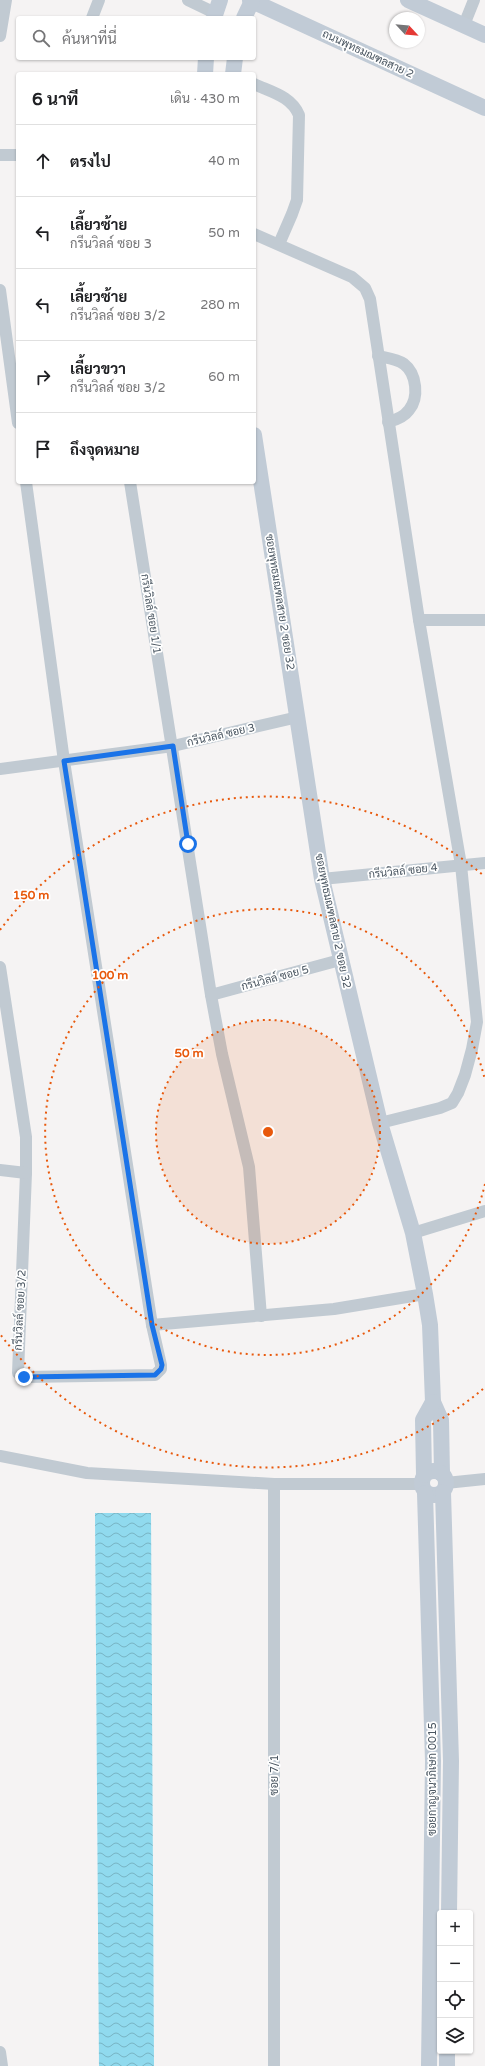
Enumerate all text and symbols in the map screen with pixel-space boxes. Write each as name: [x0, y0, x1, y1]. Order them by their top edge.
north arrow: [389, 12, 425, 48]
search box: [16, 16, 256, 60]
icon: search: [30, 27, 52, 49]
street label: ถนนพุทธมณฑลสาย 2: [319, 27, 416, 83]
text: ค้นหาที่นี่: [62, 30, 117, 48]
text: 6 นาที: [32, 89, 78, 110]
text: เดิน · 430 m: [170, 91, 240, 107]
icon: ahead: [32, 150, 54, 172]
text: ตรงไป: [70, 153, 111, 171]
text: 40 m: [208, 153, 240, 169]
text: เลี้ยวซ้าย: [70, 216, 127, 234]
icon: left: [32, 222, 54, 244]
text: 50 m: [208, 225, 240, 241]
text: กรีนวิลล์ ซอย 3: [70, 236, 152, 252]
text: เลี้ยวซ้าย: [70, 288, 127, 306]
icon: left: [32, 294, 54, 316]
text: 280 m: [200, 297, 240, 313]
text: กรีนวิลล์ ซอย 3/2: [70, 308, 166, 324]
text: เลี้ยวขวา: [70, 360, 126, 378]
icon: right: [32, 366, 54, 388]
text: 60 m: [208, 369, 240, 385]
text: กรีนวิลล์ ซอย 3/2: [70, 380, 166, 396]
icon: arrive: [32, 438, 54, 460]
text: ถึงจุดหมาย: [70, 441, 140, 459]
street label: ซอยพุทธมณฑลสาย 2 ซอย 32: [261, 533, 297, 671]
street label: กรีนวิลล์ ซอย 1/1: [138, 573, 166, 655]
street label: กรีนวิลล์ ซอย 3: [185, 719, 256, 749]
route start: [179, 835, 197, 853]
street label: ซอยพุทธมณฑลสาย 2 ซอย 32: [310, 852, 354, 990]
street label: กรีนวิลล์ ซอย 4: [368, 859, 438, 881]
text: 150 m: [13, 888, 49, 902]
street label: กรีนวิลล์ ซอย 5: [239, 961, 310, 993]
text: 100 m: [92, 968, 128, 982]
text: 50 m: [174, 1046, 204, 1060]
centre of rings: [261, 1125, 275, 1139]
street label: กรีนวิลล์ ซอย 3/2: [9, 1269, 29, 1351]
route end: [15, 1368, 33, 1386]
street label: ซอยกาญจนาภิเษก 0015: [426, 1722, 439, 1836]
street label: ซอย 7/1: [268, 1755, 281, 1795]
map controls: [437, 1910, 473, 2054]
button: +: [437, 1910, 473, 1946]
button: −: [437, 1946, 473, 1982]
button: locate: [437, 1982, 473, 2018]
button: layers: [437, 2018, 473, 2054]

